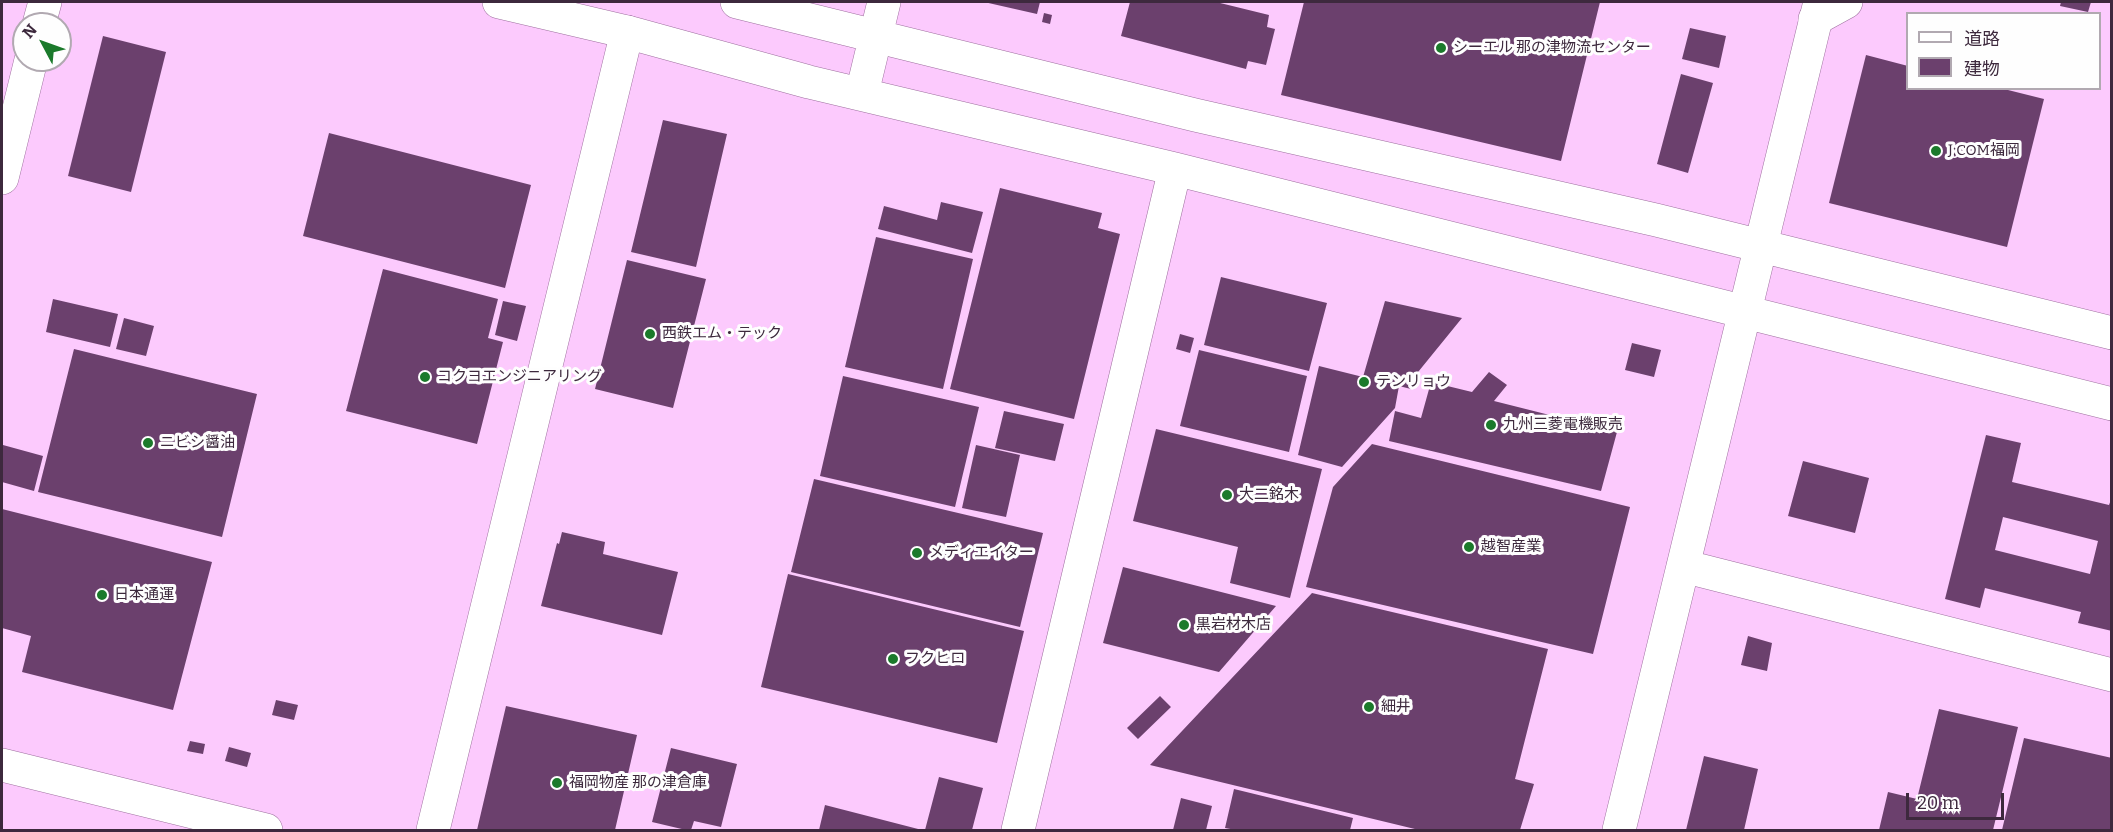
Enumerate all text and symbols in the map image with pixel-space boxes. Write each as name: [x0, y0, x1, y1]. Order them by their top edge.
north arrow: [12, 12, 72, 72]
legend: [1906, 12, 2101, 90]
text: N: [18, 20, 41, 42]
text: 道路: [1964, 28, 2000, 50]
place label: シーエル 那の津物流センター: [1453, 39, 1651, 57]
marker: シーエル 那の津物流センター: [1434, 41, 1448, 55]
text: 建物: [1964, 58, 2000, 80]
place label: J:COM福岡: [1948, 142, 2020, 160]
marker: J:COM福岡: [1929, 144, 1943, 158]
place label: 西鉄エム・テック: [662, 325, 782, 343]
marker: 西鉄エム・テック: [643, 327, 657, 341]
place label: コクヨエンジニアリング: [437, 368, 602, 386]
marker: コクヨエンジニアリング: [418, 370, 432, 384]
place label: テンリョウ: [1376, 373, 1451, 391]
marker: テンリョウ: [1357, 375, 1371, 389]
place label: 九州三菱電機販売: [1503, 416, 1623, 434]
marker: 九州三菱電機販売: [1484, 418, 1498, 432]
place label: ニビシ醤油: [160, 434, 235, 452]
marker: ニビシ醤油: [141, 436, 155, 450]
place label: 大二銘木: [1239, 486, 1299, 504]
marker: 大二銘木: [1220, 488, 1234, 502]
place label: 越智産業: [1481, 538, 1541, 556]
marker: 越智産業: [1462, 540, 1476, 554]
place label: メディエイター: [929, 544, 1034, 562]
marker: メディエイター: [910, 546, 924, 560]
place label: 日本通運: [114, 586, 174, 604]
marker: 日本通運: [95, 588, 109, 602]
place label: 黒岩材木店: [1196, 616, 1271, 634]
marker: 黒岩材木店: [1177, 618, 1191, 632]
place label: フクヒロ: [905, 650, 965, 668]
marker: フクヒロ: [886, 652, 900, 666]
place label: 細井: [1381, 698, 1411, 716]
marker: 細井: [1362, 700, 1376, 714]
place label: 福岡物産 那の津倉庫: [569, 774, 707, 792]
marker: 福岡物産 那の津倉庫: [550, 776, 564, 790]
scale bar: [1909, 781, 2006, 819]
text: 20 m: [1917, 792, 1959, 814]

